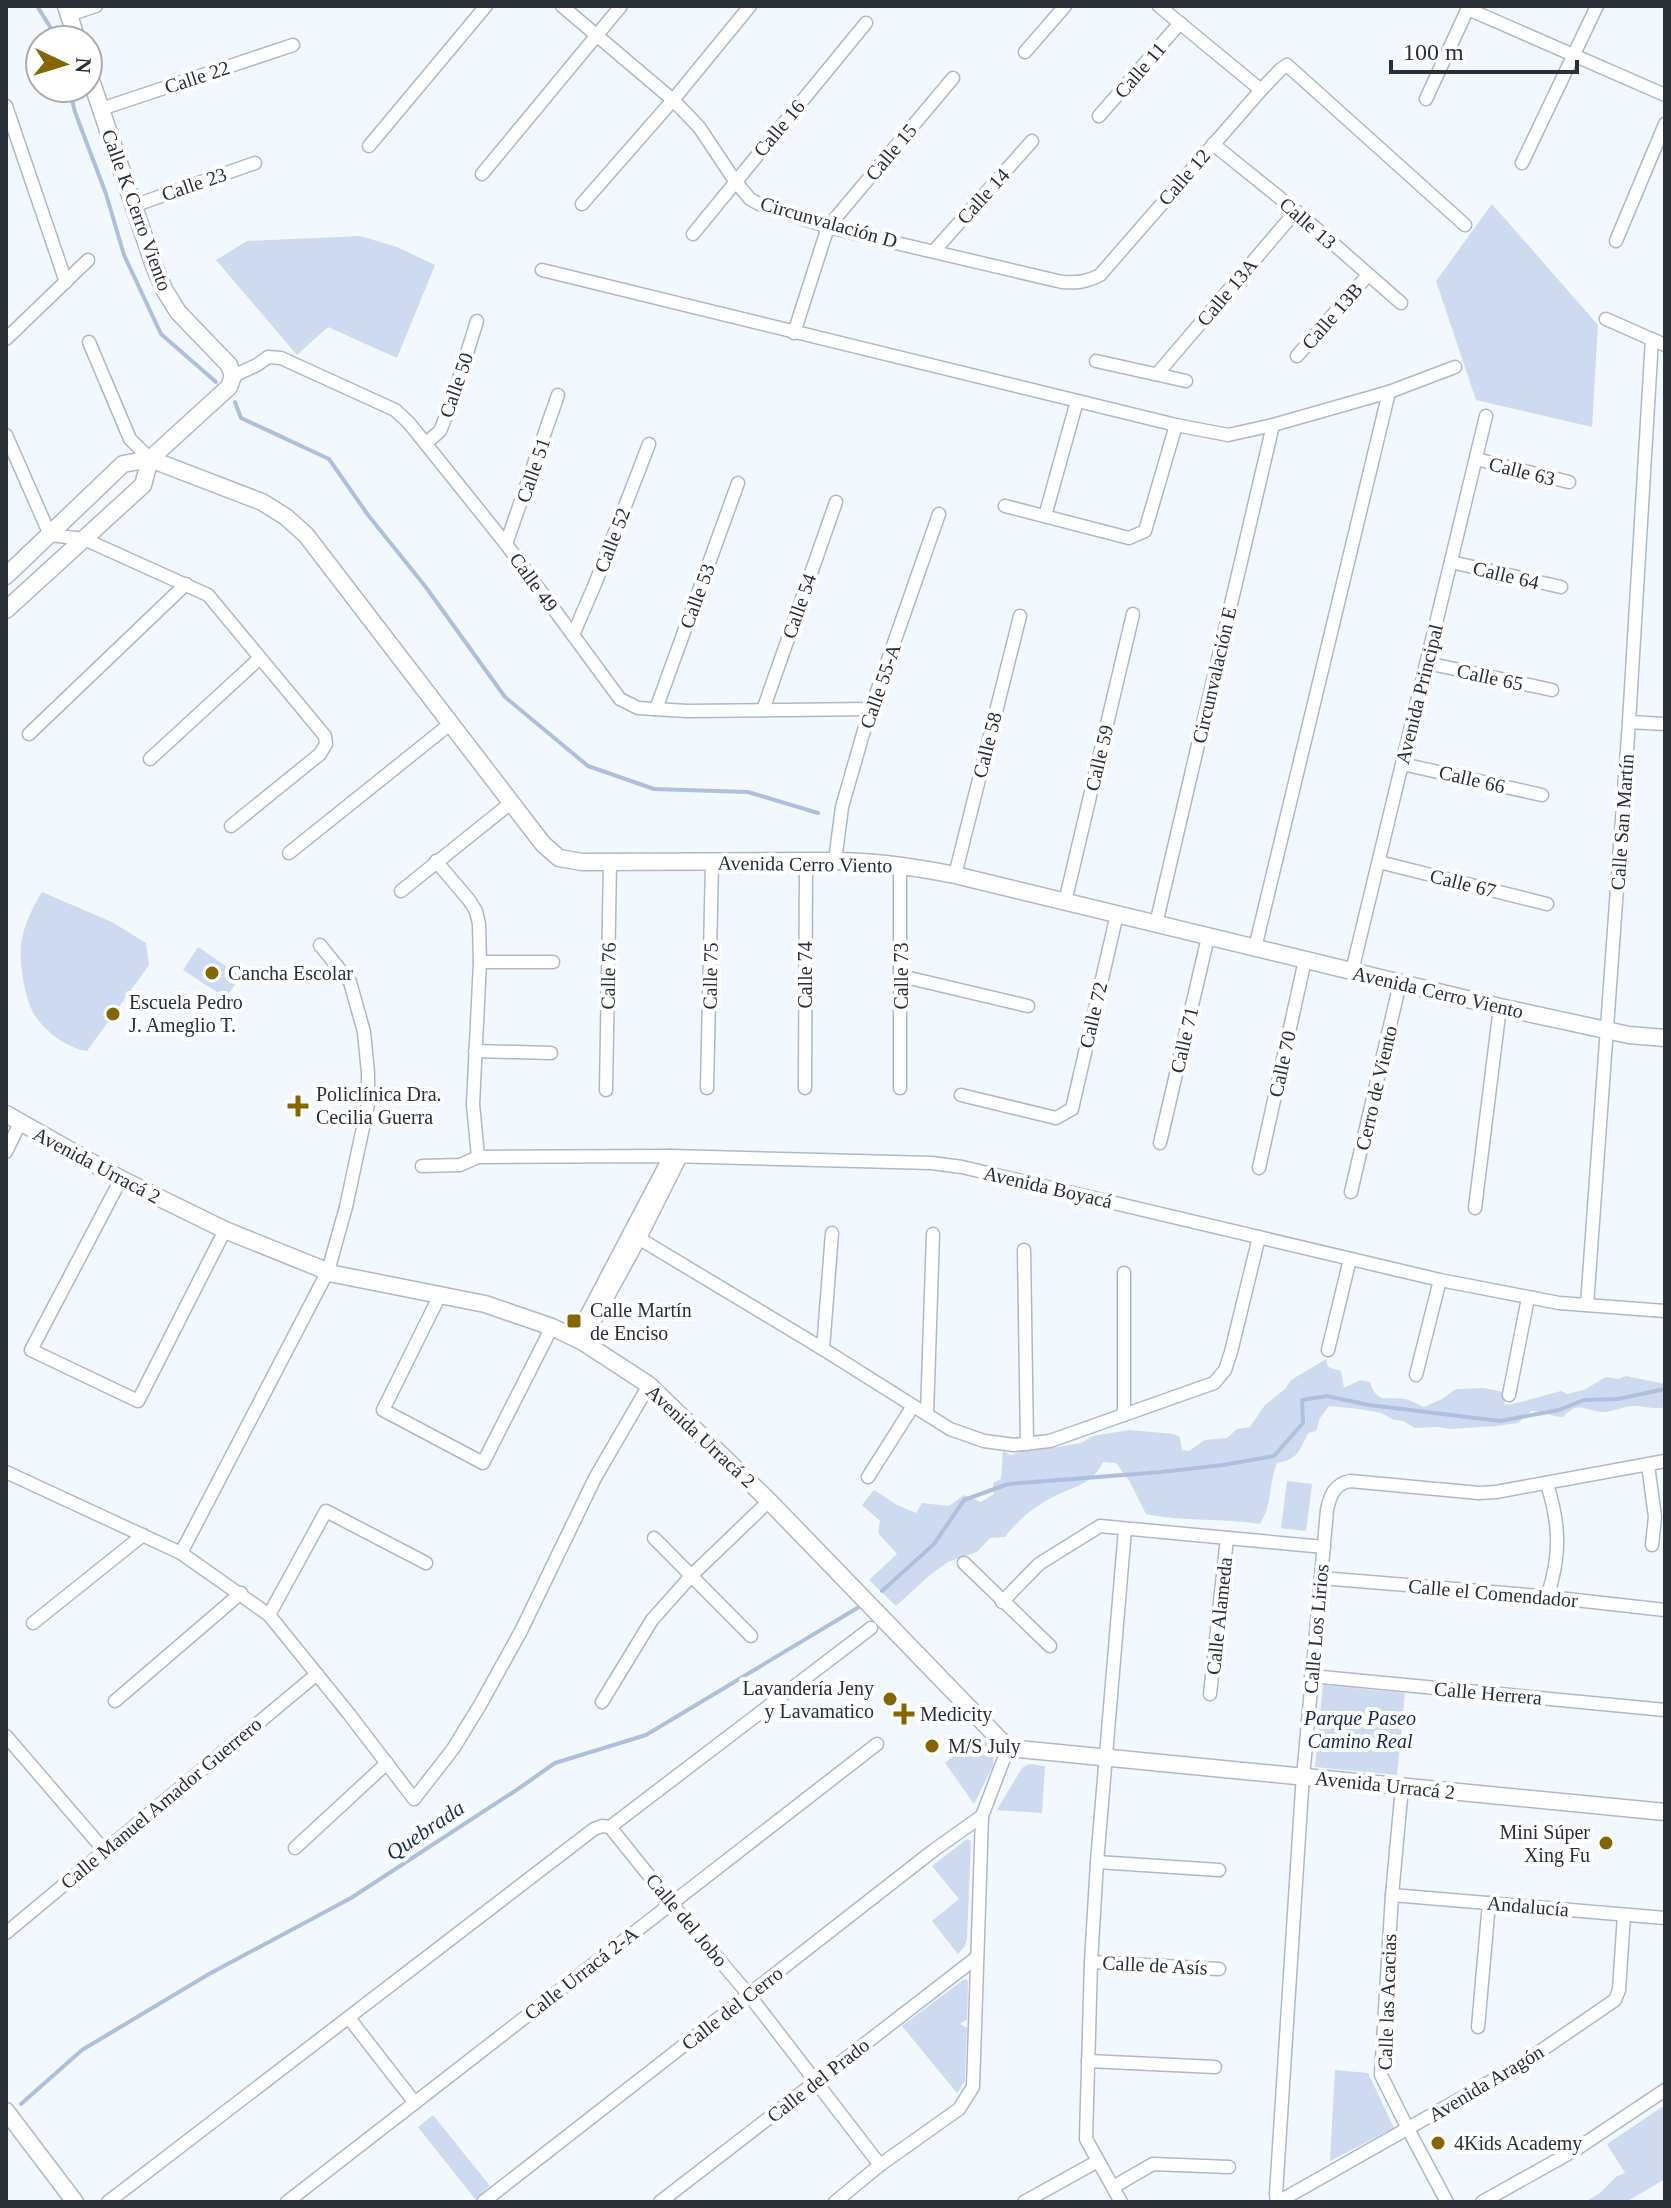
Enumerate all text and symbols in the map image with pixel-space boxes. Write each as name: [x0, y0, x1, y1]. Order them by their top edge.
north arrow: [24, 24, 104, 104]
scale bar: [1391, 24, 1577, 74]
street label: Calle 11: [1110, 38, 1170, 102]
text: 100 m: [1403, 39, 1464, 65]
street label: Calle 22: [162, 56, 232, 98]
text: N: [70, 57, 96, 74]
street label: Calle 16: [749, 95, 809, 161]
street label: Calle 15: [861, 119, 921, 185]
street label: Calle K Cerro Viento: [98, 126, 176, 294]
street label: Calle 12: [1154, 144, 1214, 210]
street label: Calle 23: [159, 163, 229, 205]
street label: Calle 14: [952, 164, 1014, 228]
street label: Circunvalación D: [758, 192, 900, 252]
street label: Calle 13: [1275, 193, 1341, 253]
street label: Calle 13A: [1192, 253, 1262, 330]
street label: Calle 13B: [1297, 278, 1367, 354]
street label: Calle 50: [435, 350, 477, 420]
street label: Calle 51: [512, 435, 554, 505]
street label: Calle 63: [1487, 452, 1557, 490]
street label: Calle 52: [590, 505, 634, 575]
street label: Calle 49: [505, 548, 563, 616]
street label: Calle 64: [1471, 557, 1541, 593]
street label: Calle 53: [675, 561, 719, 631]
street label: Calle 54: [778, 571, 820, 641]
street label: Circunvalación E: [1188, 605, 1240, 745]
street label: Avenida Principal: [1391, 621, 1448, 767]
street label: Calle 55-A: [855, 640, 905, 731]
street label: Calle 65: [1455, 659, 1525, 695]
street label: Calle 58: [968, 710, 1006, 780]
street label: Calle 59: [1081, 723, 1117, 793]
street label: Calle San Martín: [1606, 753, 1638, 891]
street label: Calle 66: [1437, 761, 1507, 797]
street label: Avenida Cerro Viento: [717, 851, 893, 877]
street label: Calle 67: [1428, 864, 1498, 902]
street label: Calle 74: [794, 941, 816, 1009]
street label: Calle 76: [596, 942, 620, 1010]
street label: Calle 75: [698, 942, 722, 1010]
street label: Calle 73: [890, 942, 912, 1010]
place label: Cancha Escolar: [228, 962, 353, 984]
street label: Avenida Cerro Viento: [1350, 962, 1526, 1022]
marker: Cancha Escolar: [203, 964, 221, 982]
street label: Calle 72: [1075, 980, 1111, 1050]
place label: Escuela Pedro J. Ameglio T.: [129, 991, 243, 1037]
marker: Escuela Pedro J. Ameglio T.: [104, 1005, 122, 1023]
street label: Calle 71: [1166, 1005, 1202, 1075]
street label: Cerro de Viento: [1351, 1024, 1401, 1152]
street label: Calle 70: [1264, 1029, 1300, 1099]
place label: Policlínica Dra. Cecilia Guerra: [316, 1083, 442, 1128]
marker: Policlínica Dra. Cecilia Guerra: [287, 1095, 309, 1117]
street label: Avenida Urracá 2: [30, 1122, 164, 1208]
street label: Avenida Boyacá: [981, 1162, 1115, 1213]
place label: Calle Martín de Enciso: [590, 1299, 692, 1344]
marker: Calle Martín de Enciso: [565, 1312, 583, 1330]
street label: Avenida Urracá 2: [642, 1380, 760, 1492]
street label: Calle Alameda: [1202, 1556, 1236, 1676]
street label: Calle Los Lirios: [1299, 1563, 1333, 1695]
street label: Calle el Comendador: [1407, 1575, 1579, 1611]
place label: Lavandería Jeny y Lavamatico: [742, 1677, 874, 1723]
street label: Calle Herrera: [1433, 1677, 1543, 1709]
marker: Lavandería Jeny y Lavamatico: [881, 1690, 899, 1708]
place label: Medicity: [920, 1703, 992, 1726]
marker: Medicity: [895, 1705, 913, 1723]
park label: Parque Paseo Camino Real: [1303, 1707, 1416, 1752]
street label: Calle Manuel Amador Guerrero: [56, 1713, 266, 1893]
place label: M/S July: [948, 1735, 1021, 1758]
marker: M/S July: [923, 1737, 941, 1755]
street label: Avenida Urracá 2: [1314, 1767, 1456, 1803]
water label: Quebrada: [381, 1795, 469, 1865]
place label: Mini Súper Xing Fu: [1499, 1821, 1590, 1867]
marker: Mini Súper Xing Fu: [1597, 1834, 1615, 1852]
street label: Calle del Jobo: [642, 1869, 732, 1971]
street label: Andalucía: [1486, 1891, 1570, 1921]
street label: Calle Urracá 2-A: [520, 1922, 642, 2024]
street label: Calle las Acacias: [1374, 1933, 1400, 2071]
street label: Calle de Asís: [1102, 1951, 1208, 1979]
street label: Calle del Cerro: [677, 1962, 787, 2054]
street label: Calle del Prado: [763, 2033, 873, 2127]
street label: Avenida Aragón: [1425, 2040, 1548, 2127]
place label: 4Kids Academy: [1454, 2132, 1582, 2155]
marker: 4Kids Academy: [1429, 2134, 1447, 2152]

